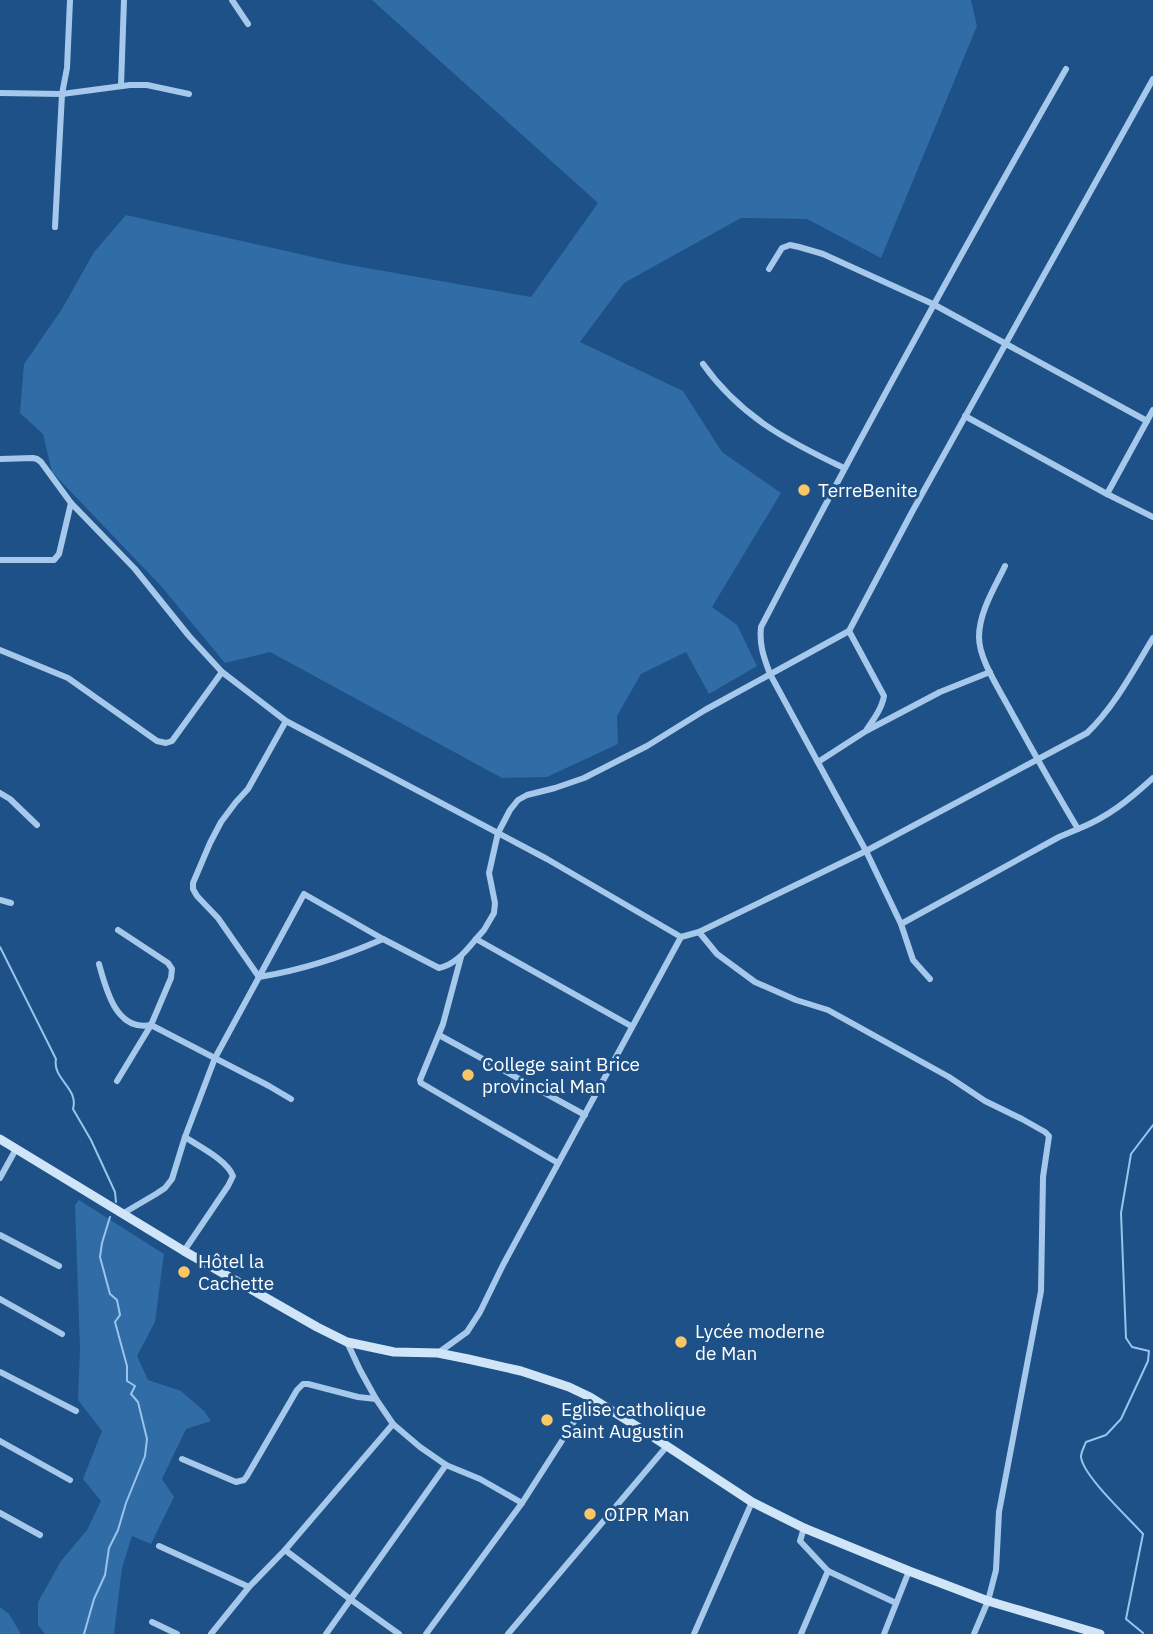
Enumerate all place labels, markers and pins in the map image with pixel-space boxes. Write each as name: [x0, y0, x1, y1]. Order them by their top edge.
place label: TerreBenite: [818, 478, 918, 502]
marker: TerreBenite: [796, 482, 812, 498]
place label: College saint Brice provincial Man: [482, 1052, 640, 1098]
marker: College saint Brice provincial Man: [460, 1067, 476, 1083]
place label: Hôtel la Cachette: [198, 1249, 274, 1295]
marker: Hôtel la Cachette: [176, 1264, 192, 1280]
place label: Lycée moderne de Man: [695, 1319, 825, 1365]
marker: Lycée moderne de Man: [673, 1334, 689, 1350]
place label: Eglise catholique Saint Augustin: [561, 1397, 706, 1443]
marker: Eglise catholique Saint Augustin: [539, 1412, 555, 1428]
place label: OIPR Man: [604, 1502, 690, 1526]
marker: OIPR Man: [582, 1506, 598, 1522]

